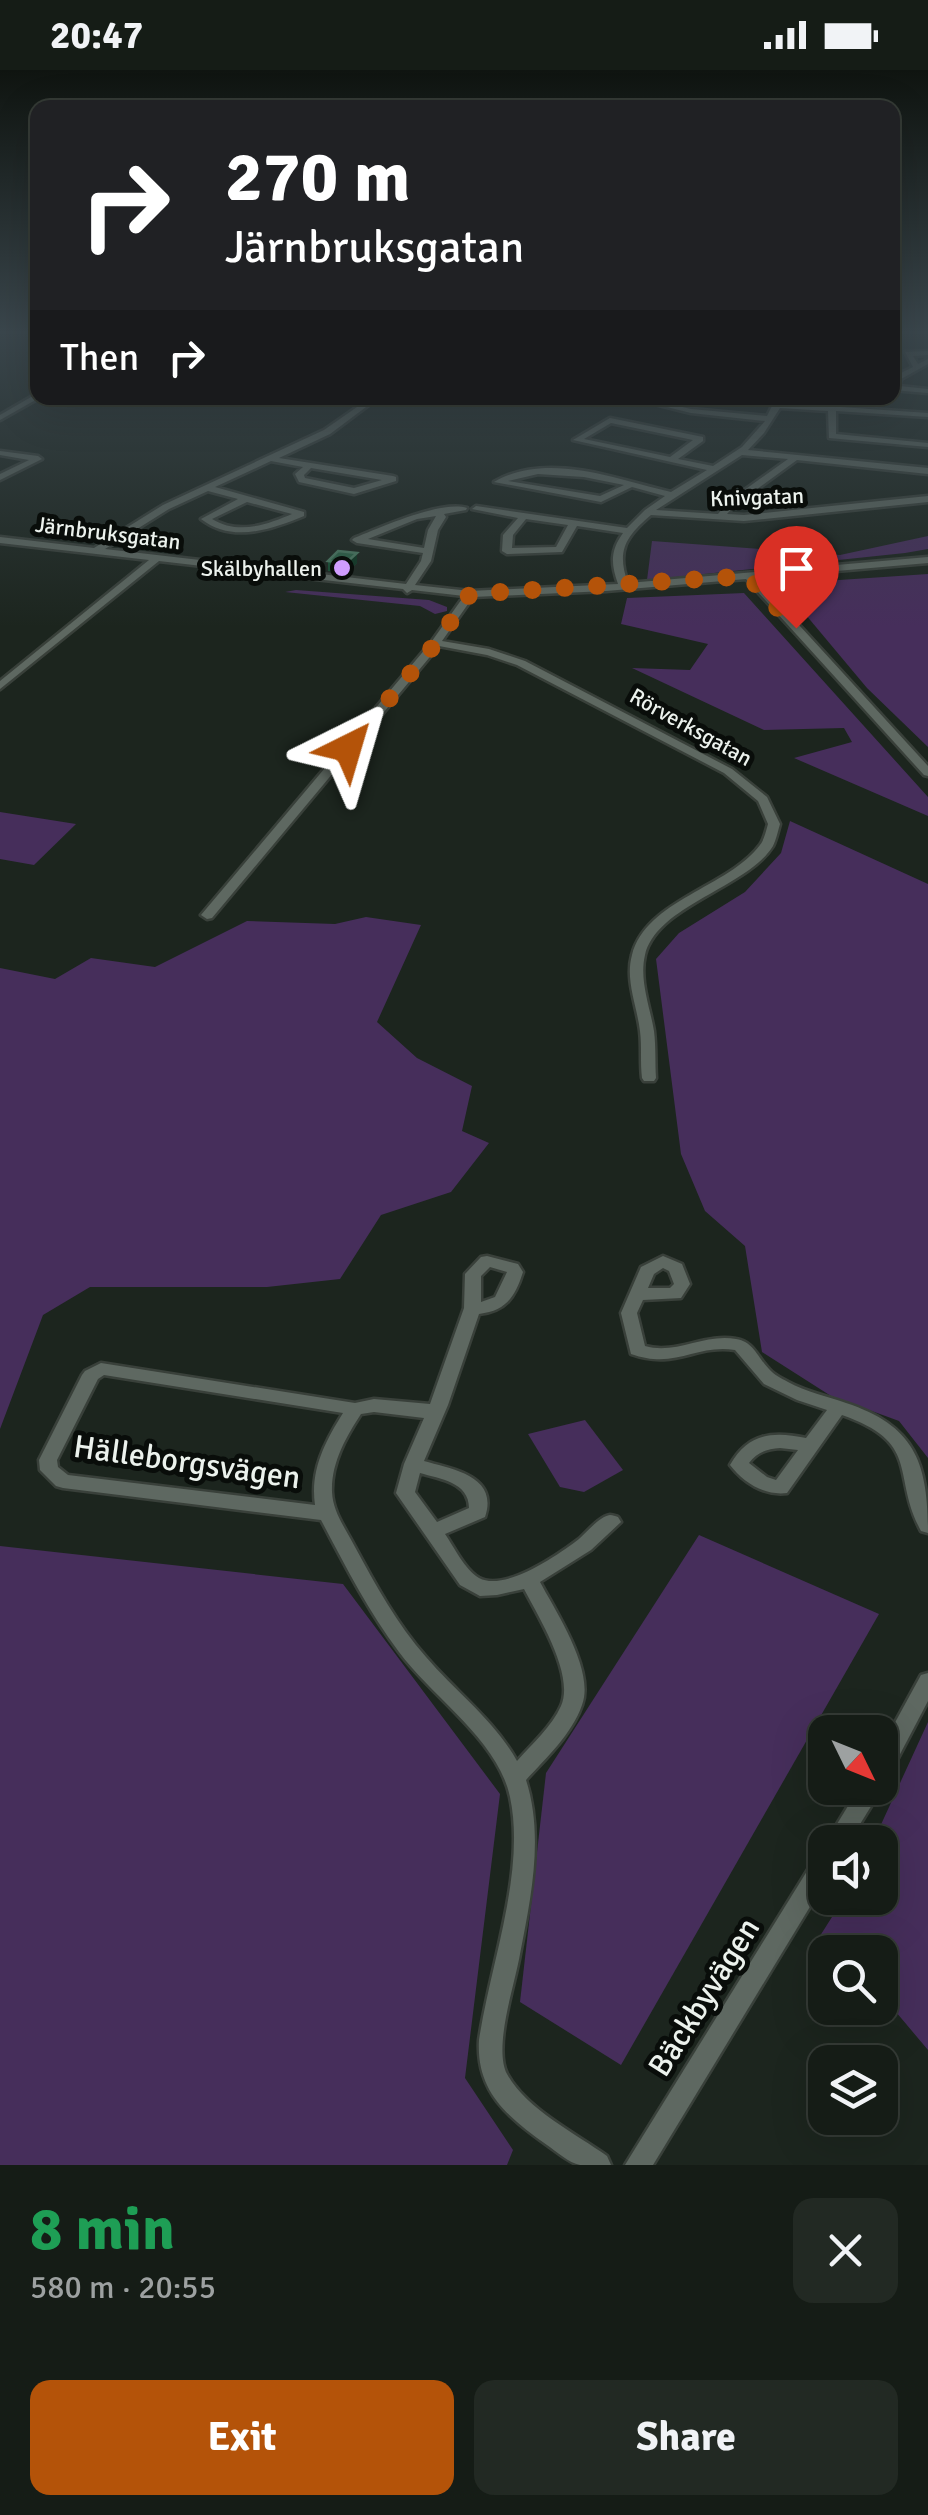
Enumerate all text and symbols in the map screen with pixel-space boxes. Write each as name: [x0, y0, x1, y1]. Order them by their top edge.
text: 20:47: [50, 12, 143, 59]
text: 270 m: [225, 134, 410, 220]
icon: right: [60, 140, 190, 270]
text: Järnbruksgatan: [225, 220, 524, 275]
icon: right: [159, 330, 214, 385]
text: Then: [60, 334, 139, 381]
street label: Knivgatan: [710, 482, 804, 512]
street label: Järnbruksgatan: [34, 511, 182, 555]
pin: [754, 526, 839, 629]
icon: arrive: [769, 541, 824, 596]
place label: Skälbyhallen: [201, 555, 322, 582]
marker: Skälbyhallen: [331, 557, 353, 579]
street label: Rörverksgatan: [625, 682, 757, 772]
position arrow: [296, 696, 400, 800]
street label: Hälleborgsvägen: [71, 1427, 303, 1497]
north arrow: [808, 1715, 898, 1805]
map controls: [808, 1715, 898, 2135]
button: sound: [808, 1825, 898, 1915]
street label: Bäckbyvägen: [640, 1911, 768, 2083]
button: search: [808, 1935, 898, 2025]
button: layers: [808, 2045, 898, 2135]
text: 8 min: [30, 2193, 175, 2267]
button: close: [793, 2198, 898, 2303]
text: 580 m · 20:55: [30, 2268, 216, 2307]
button: Exit: [30, 2380, 454, 2495]
button: Share: [474, 2380, 898, 2495]

